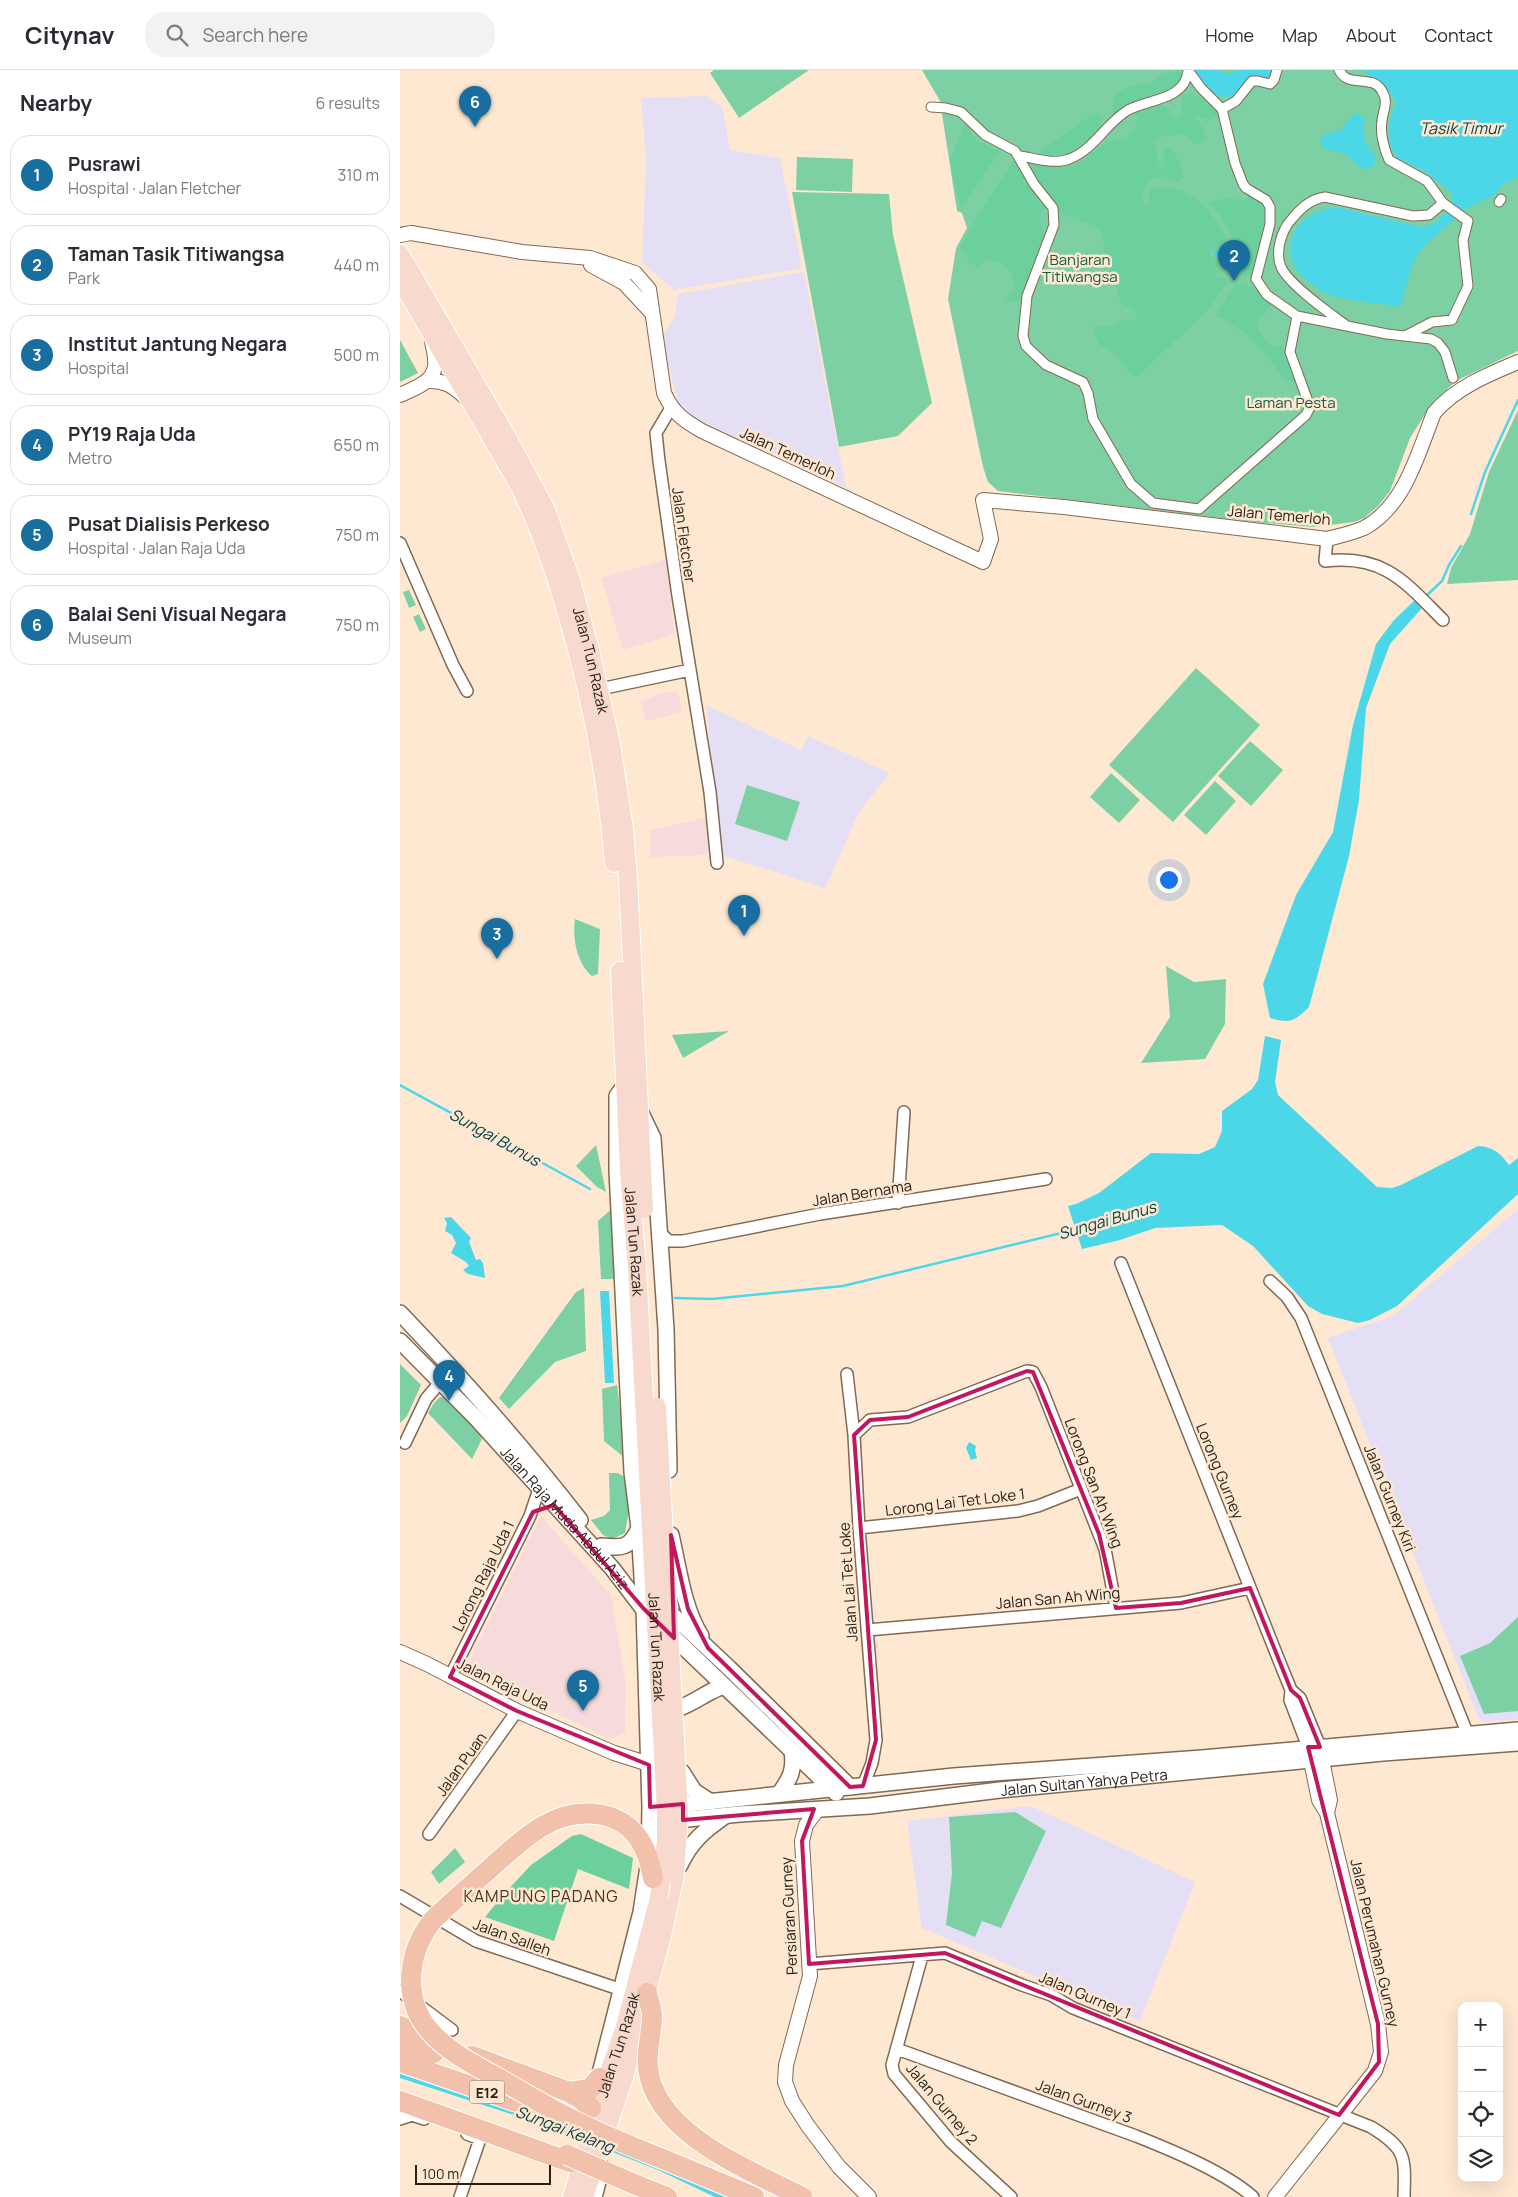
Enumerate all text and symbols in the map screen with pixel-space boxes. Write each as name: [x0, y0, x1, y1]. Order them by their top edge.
search box: [145, 12, 495, 57]
text: Citynav: [25, 18, 115, 51]
icon: search: [163, 21, 191, 49]
text: Search here: [203, 22, 308, 48]
text: Home: [1205, 23, 1254, 47]
text: Map: [1282, 23, 1318, 47]
text: About: [1346, 23, 1396, 47]
text: Contact: [1424, 23, 1493, 47]
pin: 6: [459, 86, 491, 127]
text: Nearby: [20, 89, 92, 117]
text: 6 results: [315, 92, 380, 114]
water label: Tasik Timur: [1420, 117, 1505, 139]
text: Pusrawi: [68, 151, 141, 177]
text: 1: [33, 164, 41, 186]
text: 310 m: [337, 164, 379, 186]
text: Hospital · Jalan Fletcher: [68, 177, 241, 199]
pin: 2: [1218, 240, 1250, 281]
text: Taman Tasik Titiwangsa: [68, 241, 284, 267]
park label: Banjaran Titiwangsa: [1042, 249, 1118, 287]
text: 2: [32, 254, 42, 276]
text: 440 m: [333, 254, 379, 276]
text: Park: [68, 267, 100, 289]
text: Institut Jantung Negara: [68, 331, 287, 357]
text: 3: [32, 344, 42, 366]
text: 500 m: [333, 344, 379, 366]
text: Hospital: [68, 357, 129, 379]
park label: Laman Pesta: [1247, 392, 1335, 413]
text: PY19 Raja Uda: [68, 421, 196, 447]
street label: Jalan Temerloh: [737, 422, 839, 484]
text: 4: [32, 434, 42, 456]
text: 650 m: [333, 434, 379, 456]
text: Metro: [68, 447, 112, 469]
street label: Jalan Fletcher: [667, 486, 701, 585]
street label: Jalan Temerloh: [1227, 500, 1332, 530]
text: Pusat Dialisis Perkeso: [68, 511, 270, 537]
text: 5: [32, 524, 42, 546]
text: 750 m: [335, 524, 379, 546]
text: Hospital · Jalan Raja Uda: [68, 537, 245, 559]
text: Balai Seni Visual Negara: [68, 601, 286, 627]
street label: Jalan Tun Razak: [568, 605, 615, 716]
text: 6: [32, 614, 42, 636]
text: 750 m: [335, 614, 379, 636]
text: Museum: [68, 627, 132, 649]
your location: [1156, 867, 1182, 893]
pin: 1: [728, 895, 760, 936]
pin: 3: [481, 918, 513, 959]
water label: Sungai Bunus: [446, 1103, 546, 1172]
street label: Jalan Bernama: [811, 1175, 913, 1211]
street label: Jalan Tun Razak: [620, 1186, 649, 1297]
water label: Sungai Bunus: [1055, 1195, 1160, 1244]
pin: 4: [433, 1360, 465, 1401]
street label: Lorong San Ah Wing: [1060, 1415, 1128, 1551]
street label: Lorong Gurney: [1191, 1420, 1249, 1522]
street label: Jalan Raja Muda Abdul Aziz: [496, 1441, 635, 1594]
street label: Jalan Gurney Kiri: [1359, 1441, 1421, 1555]
street label: Lorong Lai Tet Loke 1: [884, 1483, 1026, 1521]
street label: Lorong Raja Uda 1: [447, 1517, 519, 1635]
street label: Jalan Lai Tet Loke: [833, 1521, 863, 1642]
street label: Jalan San Ah Wing: [995, 1582, 1121, 1614]
street label: Jalan Tun Razak: [644, 1592, 671, 1703]
street label: Jalan Raja Uda: [454, 1653, 552, 1715]
pin: 5: [567, 1670, 599, 1711]
street label: Jalan Puan: [431, 1728, 491, 1800]
street label: Jalan Sultan Yahya Petra: [1000, 1763, 1169, 1800]
street label: Persiaran Gurney: [775, 1856, 803, 1976]
street label: Jalan Perumahan Gurney: [1345, 1857, 1405, 2029]
district label: KAMPUNG PADANG: [463, 1885, 619, 1907]
street label: Jalan Salleh: [470, 1913, 554, 1961]
street label: Jalan Gurney 1: [1036, 1966, 1134, 2024]
street label: Jalan Tun Razak: [592, 1989, 644, 2100]
map controls: [1458, 2002, 1503, 2182]
button: +: [1458, 2002, 1503, 2047]
button: −: [1458, 2047, 1503, 2092]
street label: Jalan Gurney 2: [902, 2059, 982, 2149]
street label: Jalan Gurney 3: [1033, 2074, 1135, 2128]
road number: E12: [470, 2080, 504, 2104]
button: locate: [1458, 2092, 1503, 2137]
water label: Sungai Kelang: [513, 2100, 619, 2158]
button: layers: [1458, 2137, 1503, 2182]
scale bar: [415, 2162, 551, 2185]
text: 100 m: [422, 2164, 459, 2183]

